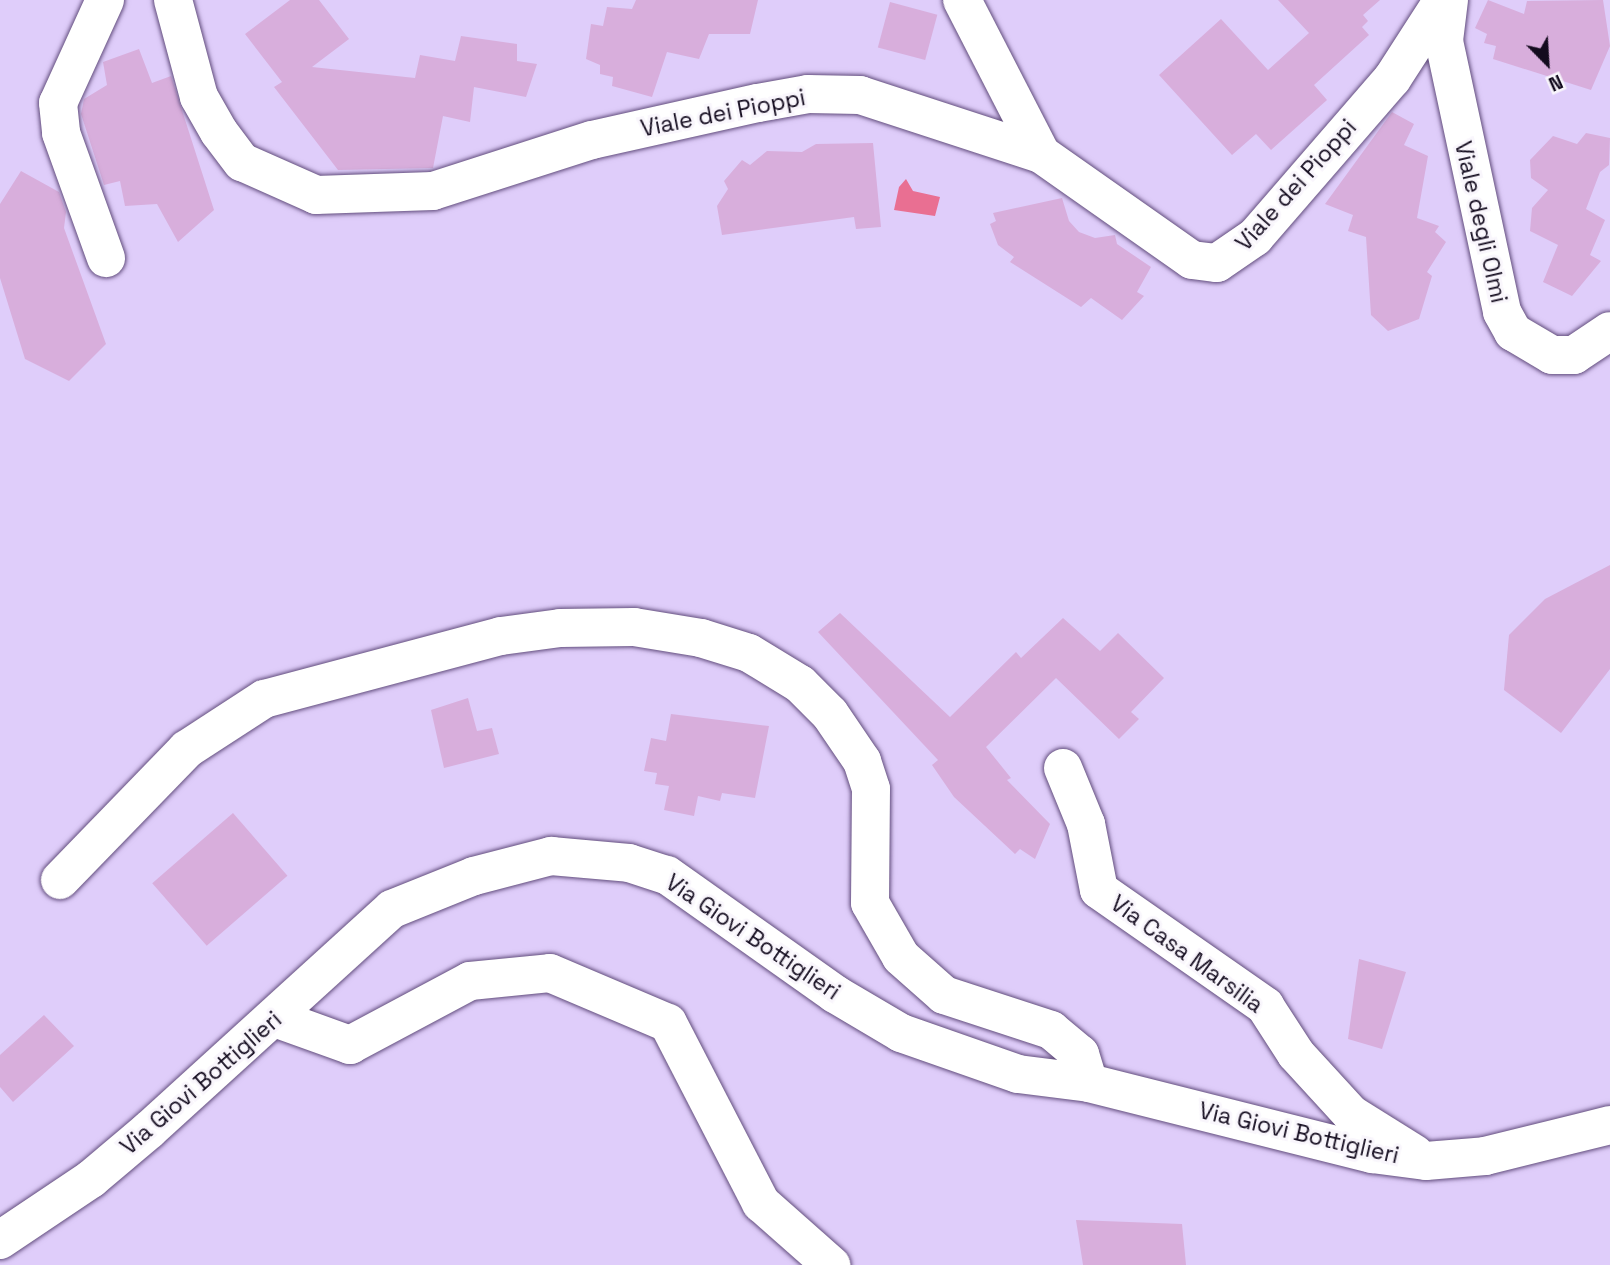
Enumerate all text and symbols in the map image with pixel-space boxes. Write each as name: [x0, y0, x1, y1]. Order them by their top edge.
north arrow: [1512, 28, 1582, 98]
text: N: [1545, 69, 1567, 97]
street label: Viale dei Pioppi: [638, 84, 808, 142]
street label: Viale dei Pioppi: [1230, 114, 1362, 256]
street label: Viale degli Olmi: [1449, 138, 1513, 306]
street label: Via Giovi Bottiglieri: [661, 868, 845, 1006]
street label: Via Casa Marsilia: [1105, 889, 1269, 1019]
street label: Via Giovi Bottiglieri: [115, 1006, 287, 1160]
street label: Via Giovi Bottiglieri: [1196, 1097, 1402, 1169]

